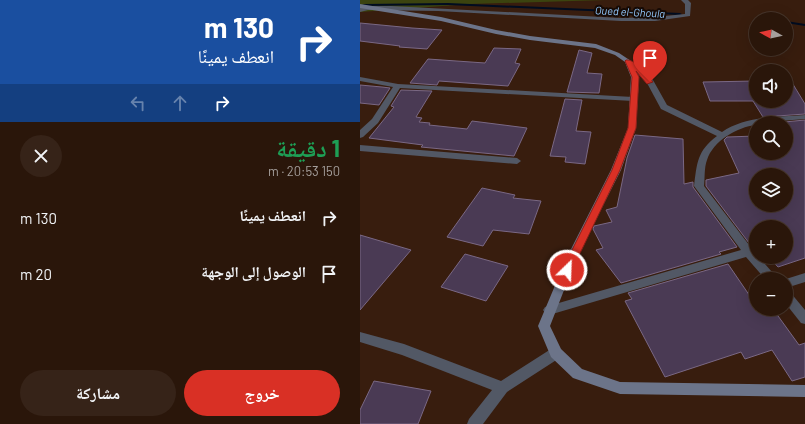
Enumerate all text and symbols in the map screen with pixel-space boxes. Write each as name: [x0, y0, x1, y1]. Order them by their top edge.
water label: Oued el-Ghoula: [595, 3, 666, 20]
text: 130 m: [204, 10, 274, 44]
north arrow: [749, 12, 793, 56]
map controls: [749, 12, 793, 316]
icon: right: [288, 16, 340, 68]
pin: [633, 41, 667, 82]
text: انعطف يمينًا: [198, 45, 274, 67]
icon: arrive: [639, 47, 661, 69]
button: sound: [749, 64, 793, 108]
icon: left: [127, 92, 149, 114]
icon: ahead: [169, 92, 191, 114]
icon: right: [211, 92, 233, 114]
button: search: [749, 116, 793, 160]
text: 1 دقيقة: [276, 133, 340, 162]
button: close: [20, 135, 62, 177]
text: 150 m · 20:53: [268, 163, 340, 179]
button: layers: [749, 168, 793, 212]
text: انعطف يمينًا: [239, 206, 306, 224]
icon: right: [318, 207, 340, 229]
text: 130 m: [20, 209, 57, 227]
button: +: [749, 220, 793, 264]
position arrow: [546, 249, 588, 291]
text: الوصول إلى الوجهة: [201, 262, 306, 280]
icon: arrive: [318, 263, 340, 285]
text: 20 m: [20, 265, 52, 283]
button: −: [749, 272, 793, 316]
button: مشاركة: [20, 370, 176, 416]
button: خروج: [184, 370, 340, 416]

